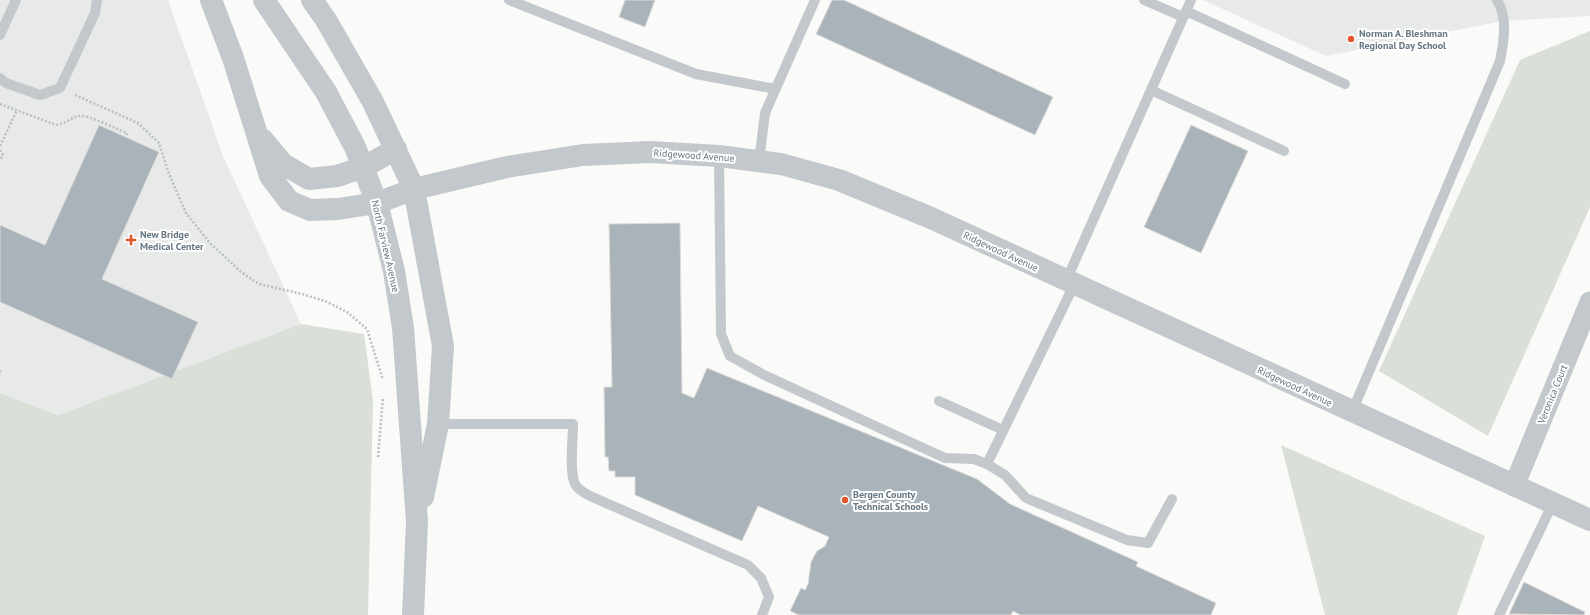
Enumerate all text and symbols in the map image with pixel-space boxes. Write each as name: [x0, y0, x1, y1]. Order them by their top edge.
place label: Norman A. Bleshman Regional Day School: [1359, 27, 1448, 52]
marker: Norman A. Bleshman Regional Day School: [1346, 34, 1356, 44]
street label: Ridgewood Avenue: [653, 146, 735, 165]
street label: North Farview Avenue: [369, 199, 402, 293]
place label: New Bridge Medical Center: [140, 228, 204, 253]
street label: Ridgewood Avenue: [961, 228, 1040, 275]
marker: New Bridge Medical Center: [125, 234, 137, 246]
street label: Veronica Court: [1534, 362, 1570, 426]
street label: Ridgewood Avenue: [1255, 363, 1334, 410]
place label: Bergen County Technical Schools: [853, 488, 928, 513]
marker: Bergen County Technical Schools: [840, 495, 850, 505]

